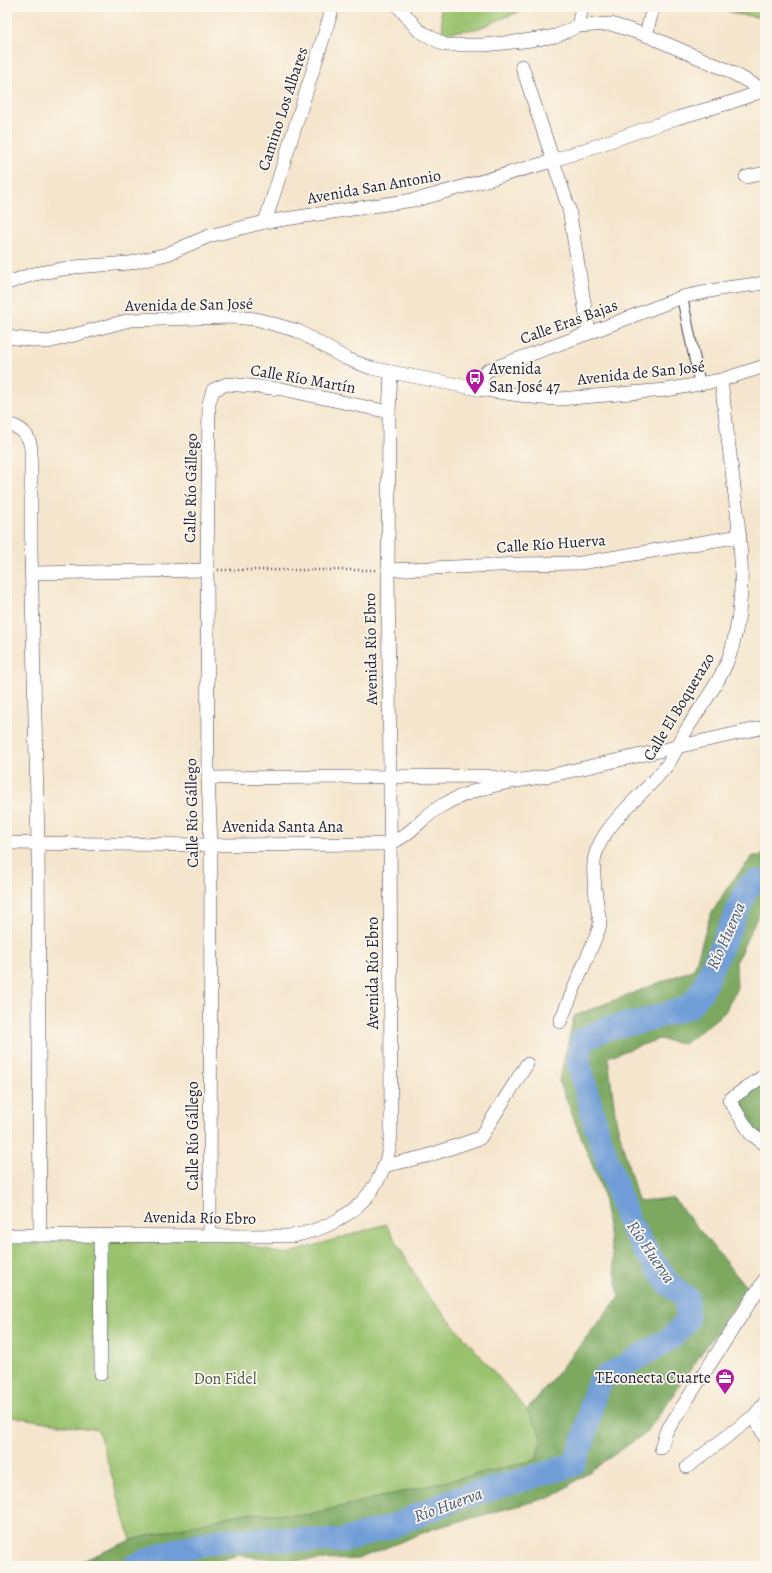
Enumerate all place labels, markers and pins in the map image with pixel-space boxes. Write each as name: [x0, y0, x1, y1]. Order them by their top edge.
place label: Avenida San José 47: [488, 358, 560, 398]
bus stop icon: Avenida San José 47: [464, 367, 486, 395]
place label: TEconecta Cuarte: [595, 1367, 711, 1389]
office icon: TEconecta Cuarte: [714, 1367, 736, 1395]

